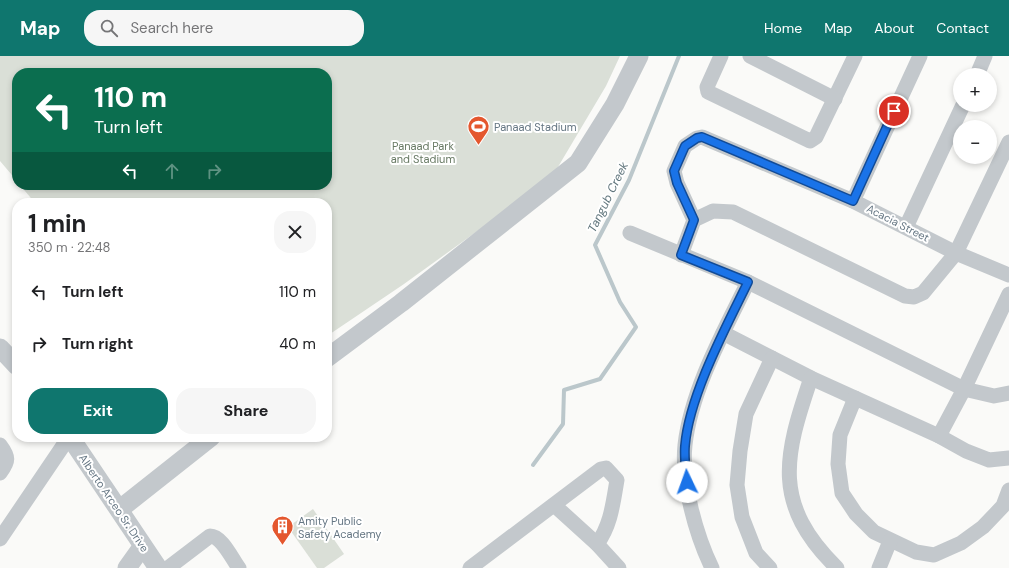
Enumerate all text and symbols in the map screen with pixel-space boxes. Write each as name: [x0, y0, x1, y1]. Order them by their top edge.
search box: [84, 10, 364, 46]
text: Map: [20, 16, 60, 41]
icon: search: [98, 17, 120, 39]
text: Search here: [130, 18, 213, 38]
text: Home: [764, 19, 802, 37]
text: Map: [824, 19, 852, 37]
text: About: [874, 19, 914, 37]
text: Contact: [936, 19, 989, 37]
map controls: [953, 68, 997, 164]
button: +: [953, 68, 997, 112]
text: 110 m: [94, 79, 167, 116]
icon: left: [28, 84, 80, 136]
pin: [877, 94, 911, 128]
icon: arrive: [883, 100, 905, 122]
sports icon: Panaad Stadium: [466, 114, 492, 147]
text: Turn left: [94, 115, 163, 139]
place label: Panaad Stadium: [494, 120, 577, 134]
button: −: [953, 120, 997, 164]
park label: Panaad Park and Stadium: [391, 139, 455, 166]
water label: Tangub Creek: [584, 158, 632, 235]
icon: left: [119, 160, 141, 182]
icon: ahead: [161, 160, 183, 182]
icon: right: [203, 160, 225, 182]
street label: Acacia Street: [864, 201, 932, 245]
text: 1 min: [28, 208, 86, 239]
button: close: [274, 211, 316, 253]
text: 350 m · 22:48: [28, 239, 110, 256]
icon: left: [28, 281, 50, 303]
text: Turn left: [62, 282, 123, 302]
text: 110 m: [279, 282, 316, 302]
icon: right: [28, 333, 50, 355]
text: Turn right: [62, 334, 133, 354]
text: 40 m: [279, 334, 316, 354]
button: Exit: [28, 388, 168, 434]
button: Share: [176, 388, 316, 434]
street label: Alberto Arceo Sr. Drive: [76, 451, 152, 555]
position arrow: [666, 461, 708, 503]
building icon: Amity Public Safety Academy: [269, 514, 295, 547]
place label: Amity Public Safety Academy: [298, 514, 381, 541]

